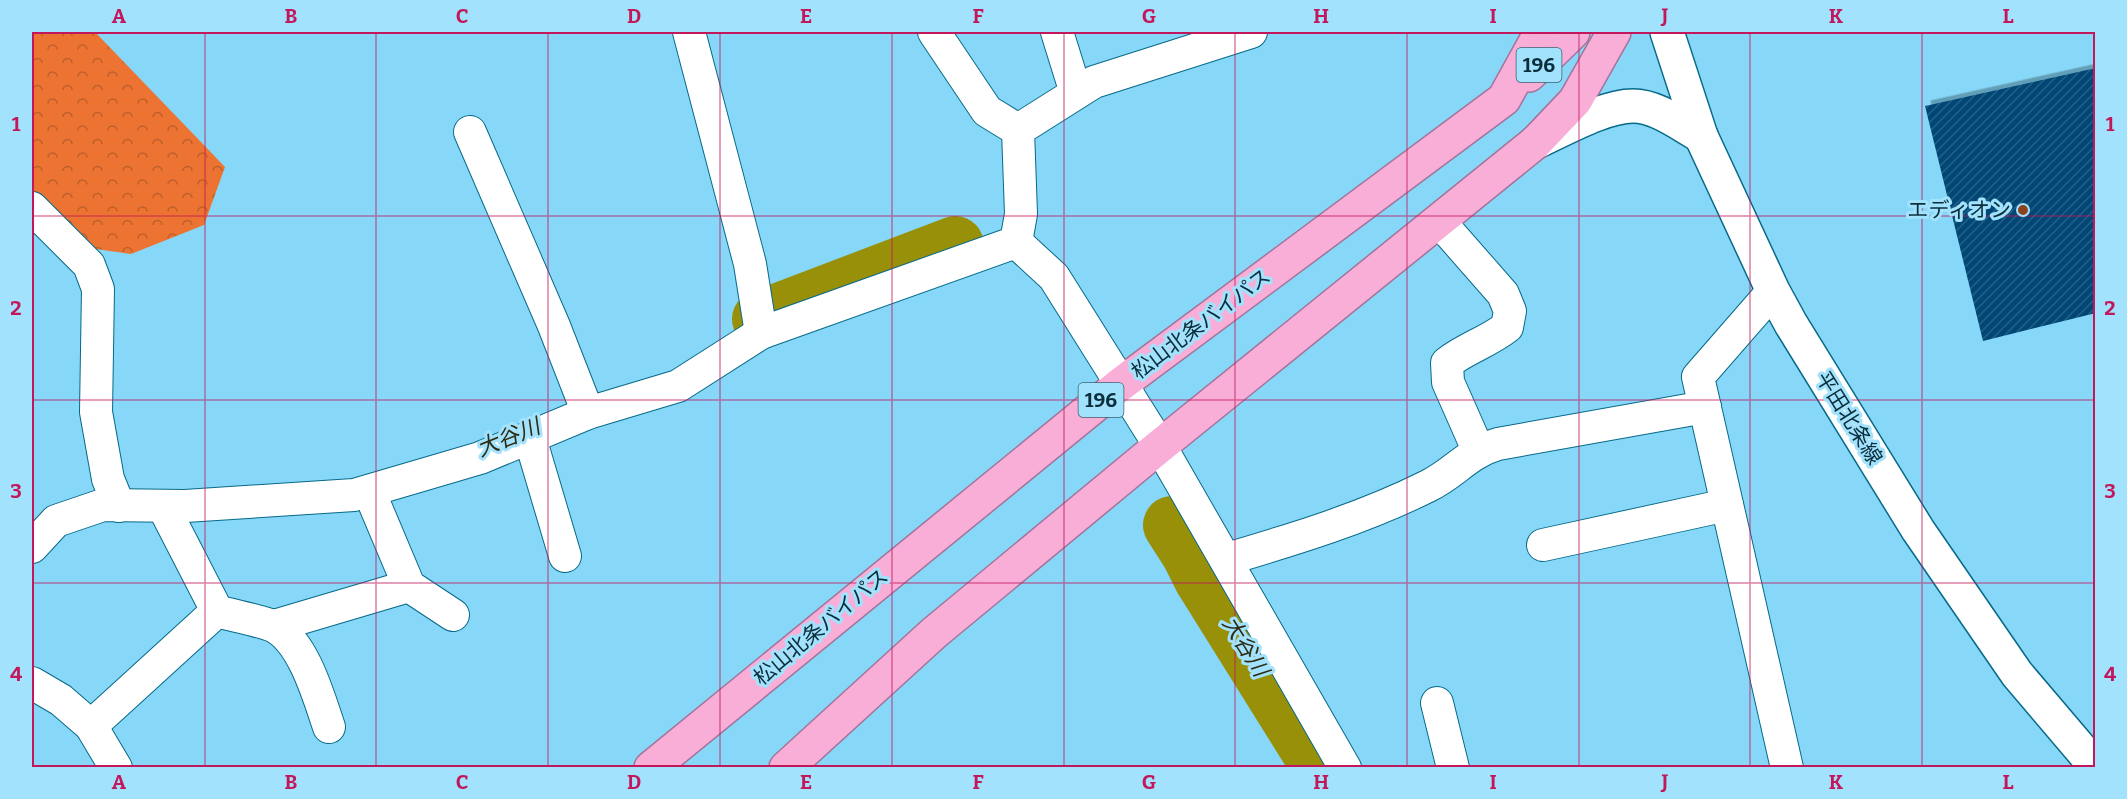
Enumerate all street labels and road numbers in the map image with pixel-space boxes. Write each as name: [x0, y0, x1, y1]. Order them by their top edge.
road number: 196: [1516, 48, 1562, 82]
street label: 松山北条バイパス: [1126, 263, 1276, 385]
street label: 平田北条線: [1810, 367, 1888, 469]
road number: 196: [1078, 383, 1124, 417]
street label: 松山北条バイパス: [748, 563, 894, 691]

